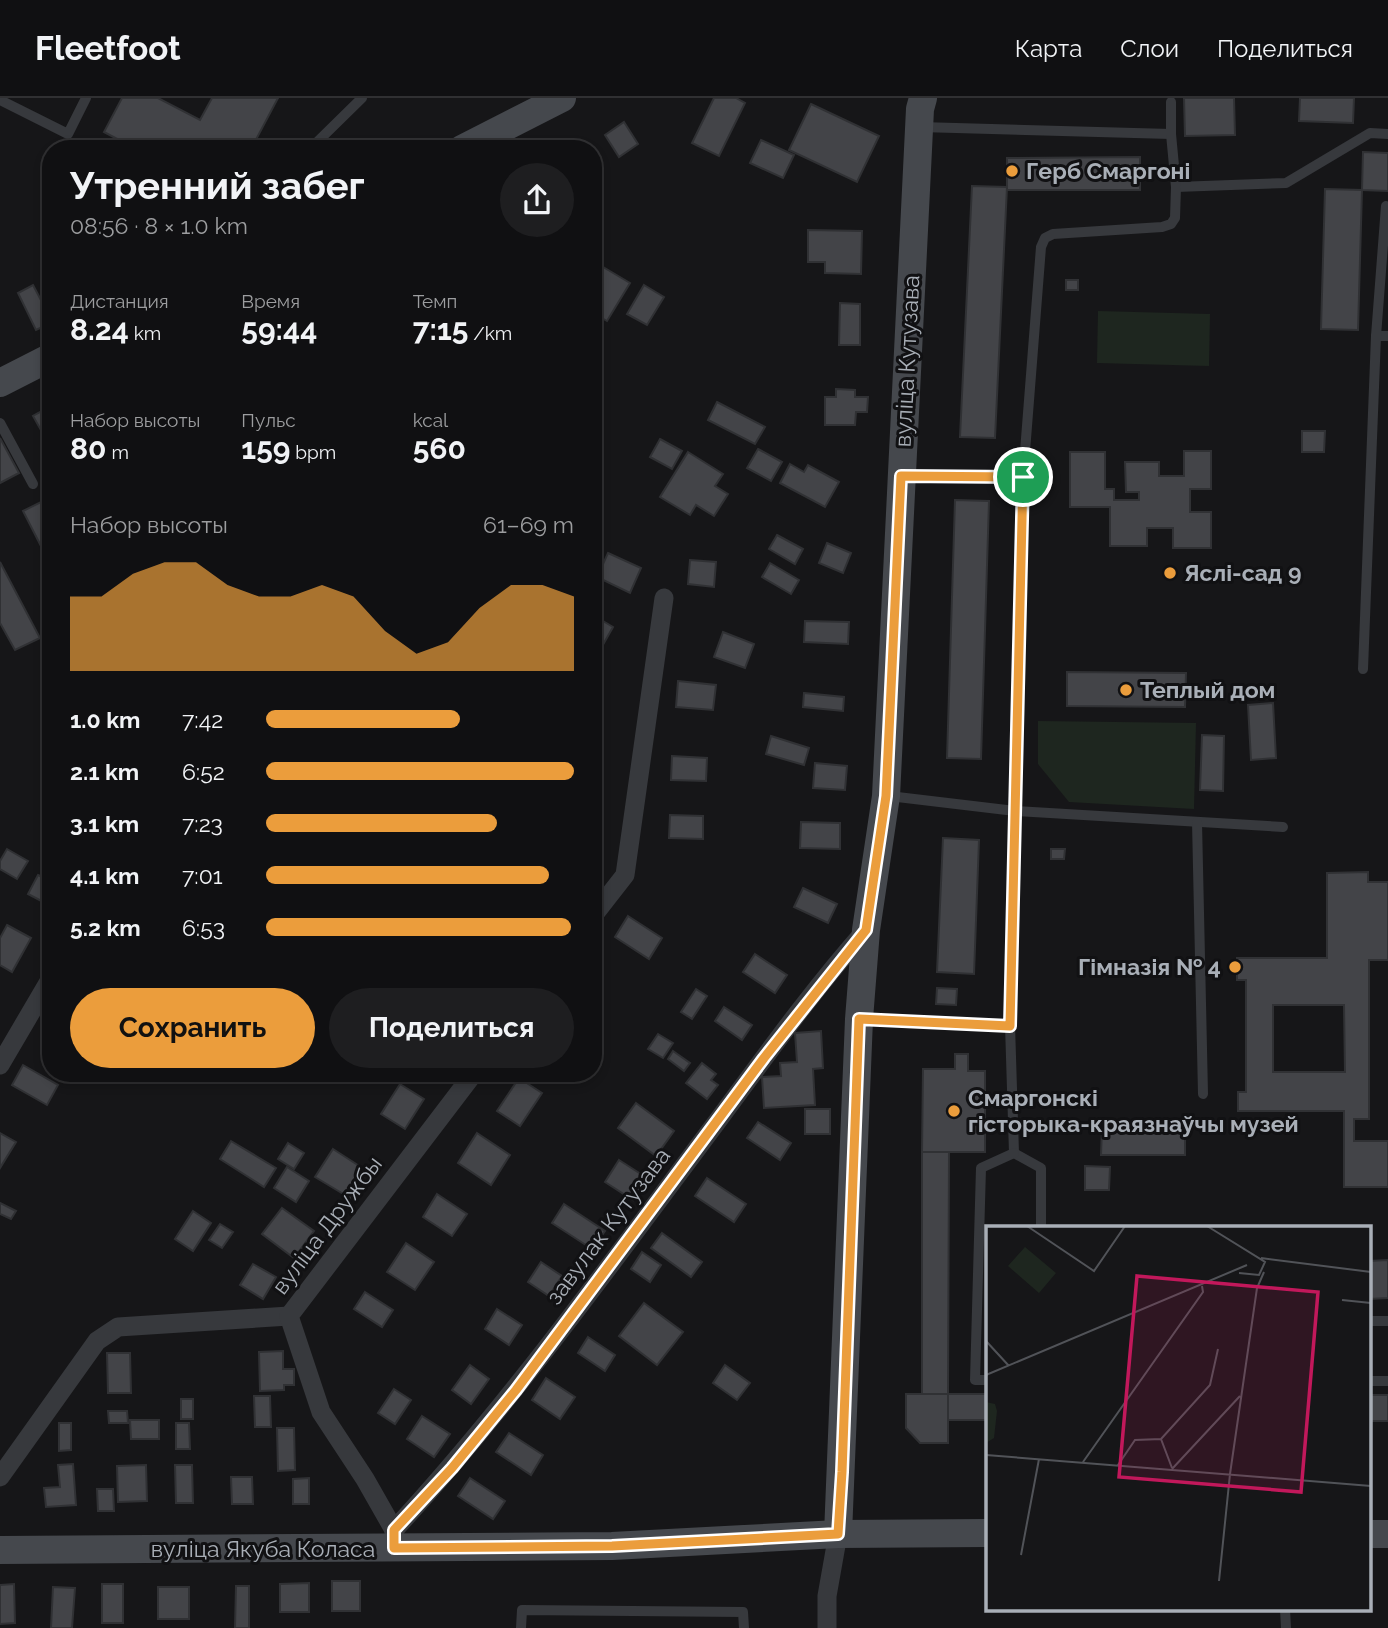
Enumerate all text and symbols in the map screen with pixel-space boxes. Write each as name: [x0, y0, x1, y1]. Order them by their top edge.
text: Fleetfoot: [35, 29, 181, 68]
text: Карта: [1015, 34, 1082, 63]
text: Слои: [1120, 34, 1179, 63]
text: Поделиться: [1217, 34, 1353, 63]
place label: Герб Смаргоні: [1026, 157, 1190, 184]
text: Утренний забег: [70, 163, 365, 208]
button: share: [500, 163, 574, 237]
marker: Герб Смаргоні: [1004, 163, 1020, 179]
text: 08:56 · 8 × 1.0 km: [70, 212, 248, 239]
street label: вуліца Кутузава: [889, 274, 924, 448]
text: Дистанция: [70, 290, 169, 312]
text: Время: [241, 290, 300, 312]
text: Темп: [413, 290, 457, 312]
text: 8.24: [70, 312, 129, 347]
text: 59:44: [241, 312, 317, 347]
text: 7:15: [413, 312, 468, 347]
text: km: [129, 322, 161, 344]
text: /km: [468, 322, 512, 344]
text: Набор высоты: [70, 409, 200, 431]
text: Пульс: [241, 409, 296, 431]
text: kcal: [413, 409, 448, 431]
text: 80: [70, 431, 107, 466]
text: 159: [241, 431, 290, 466]
text: 560: [413, 431, 466, 466]
text: m: [107, 441, 129, 463]
text: bpm: [290, 441, 336, 463]
pin: [993, 447, 1053, 507]
icon: arrive: [1004, 458, 1042, 496]
text: Набор высоты: [70, 511, 228, 538]
text: 61–69 m: [483, 511, 574, 538]
place label: Яслі-сад 9: [1184, 559, 1301, 586]
marker: Яслі-сад 9: [1162, 565, 1178, 581]
place label: Теплый дом: [1140, 676, 1275, 703]
marker: Теплый дом: [1118, 682, 1134, 698]
text: 1.0 km: [70, 706, 140, 733]
text: 7:42: [182, 706, 223, 733]
text: 2.1 km: [70, 758, 139, 785]
text: 6:52: [182, 758, 225, 785]
text: 3.1 km: [70, 810, 139, 837]
text: 7:23: [182, 810, 223, 837]
text: 4.1 km: [70, 862, 139, 889]
text: 7:01: [182, 862, 223, 889]
text: 5.2 km: [70, 914, 141, 941]
text: 6:53: [182, 914, 225, 941]
place label: Гімназія № 4: [1078, 953, 1221, 980]
marker: Гімназія № 4: [1227, 959, 1243, 975]
button: Сохранить: [70, 988, 315, 1068]
button: Поделиться: [329, 988, 574, 1068]
place label: Смаргонскі гісторыка-краязнаўчы музей: [968, 1084, 1299, 1137]
marker: Смаргонскі гісторыка-краязнаўчы музей: [946, 1103, 962, 1119]
street label: завулак Кутузава: [540, 1142, 675, 1309]
street label: вуліца Дружбы: [266, 1150, 387, 1299]
inset map: [986, 1226, 1370, 1610]
street label: вуліца Якуба Коласа: [151, 1535, 375, 1562]

